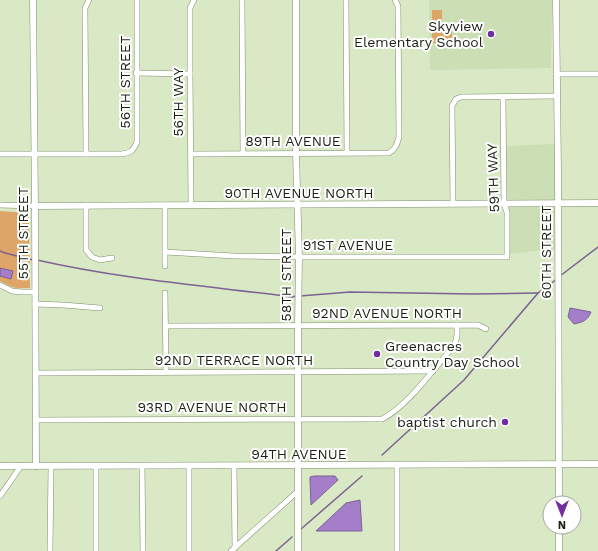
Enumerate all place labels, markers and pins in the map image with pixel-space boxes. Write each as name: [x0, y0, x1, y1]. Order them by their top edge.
place label: Skyview Elementary School: [354, 18, 484, 50]
marker: Skyview Elementary School: [486, 29, 496, 39]
place label: Greenacres Country Day School: [385, 338, 520, 370]
marker: Greenacres Country Day School: [372, 349, 382, 359]
place label: baptist church: [397, 414, 497, 430]
marker: baptist church: [500, 417, 510, 427]

